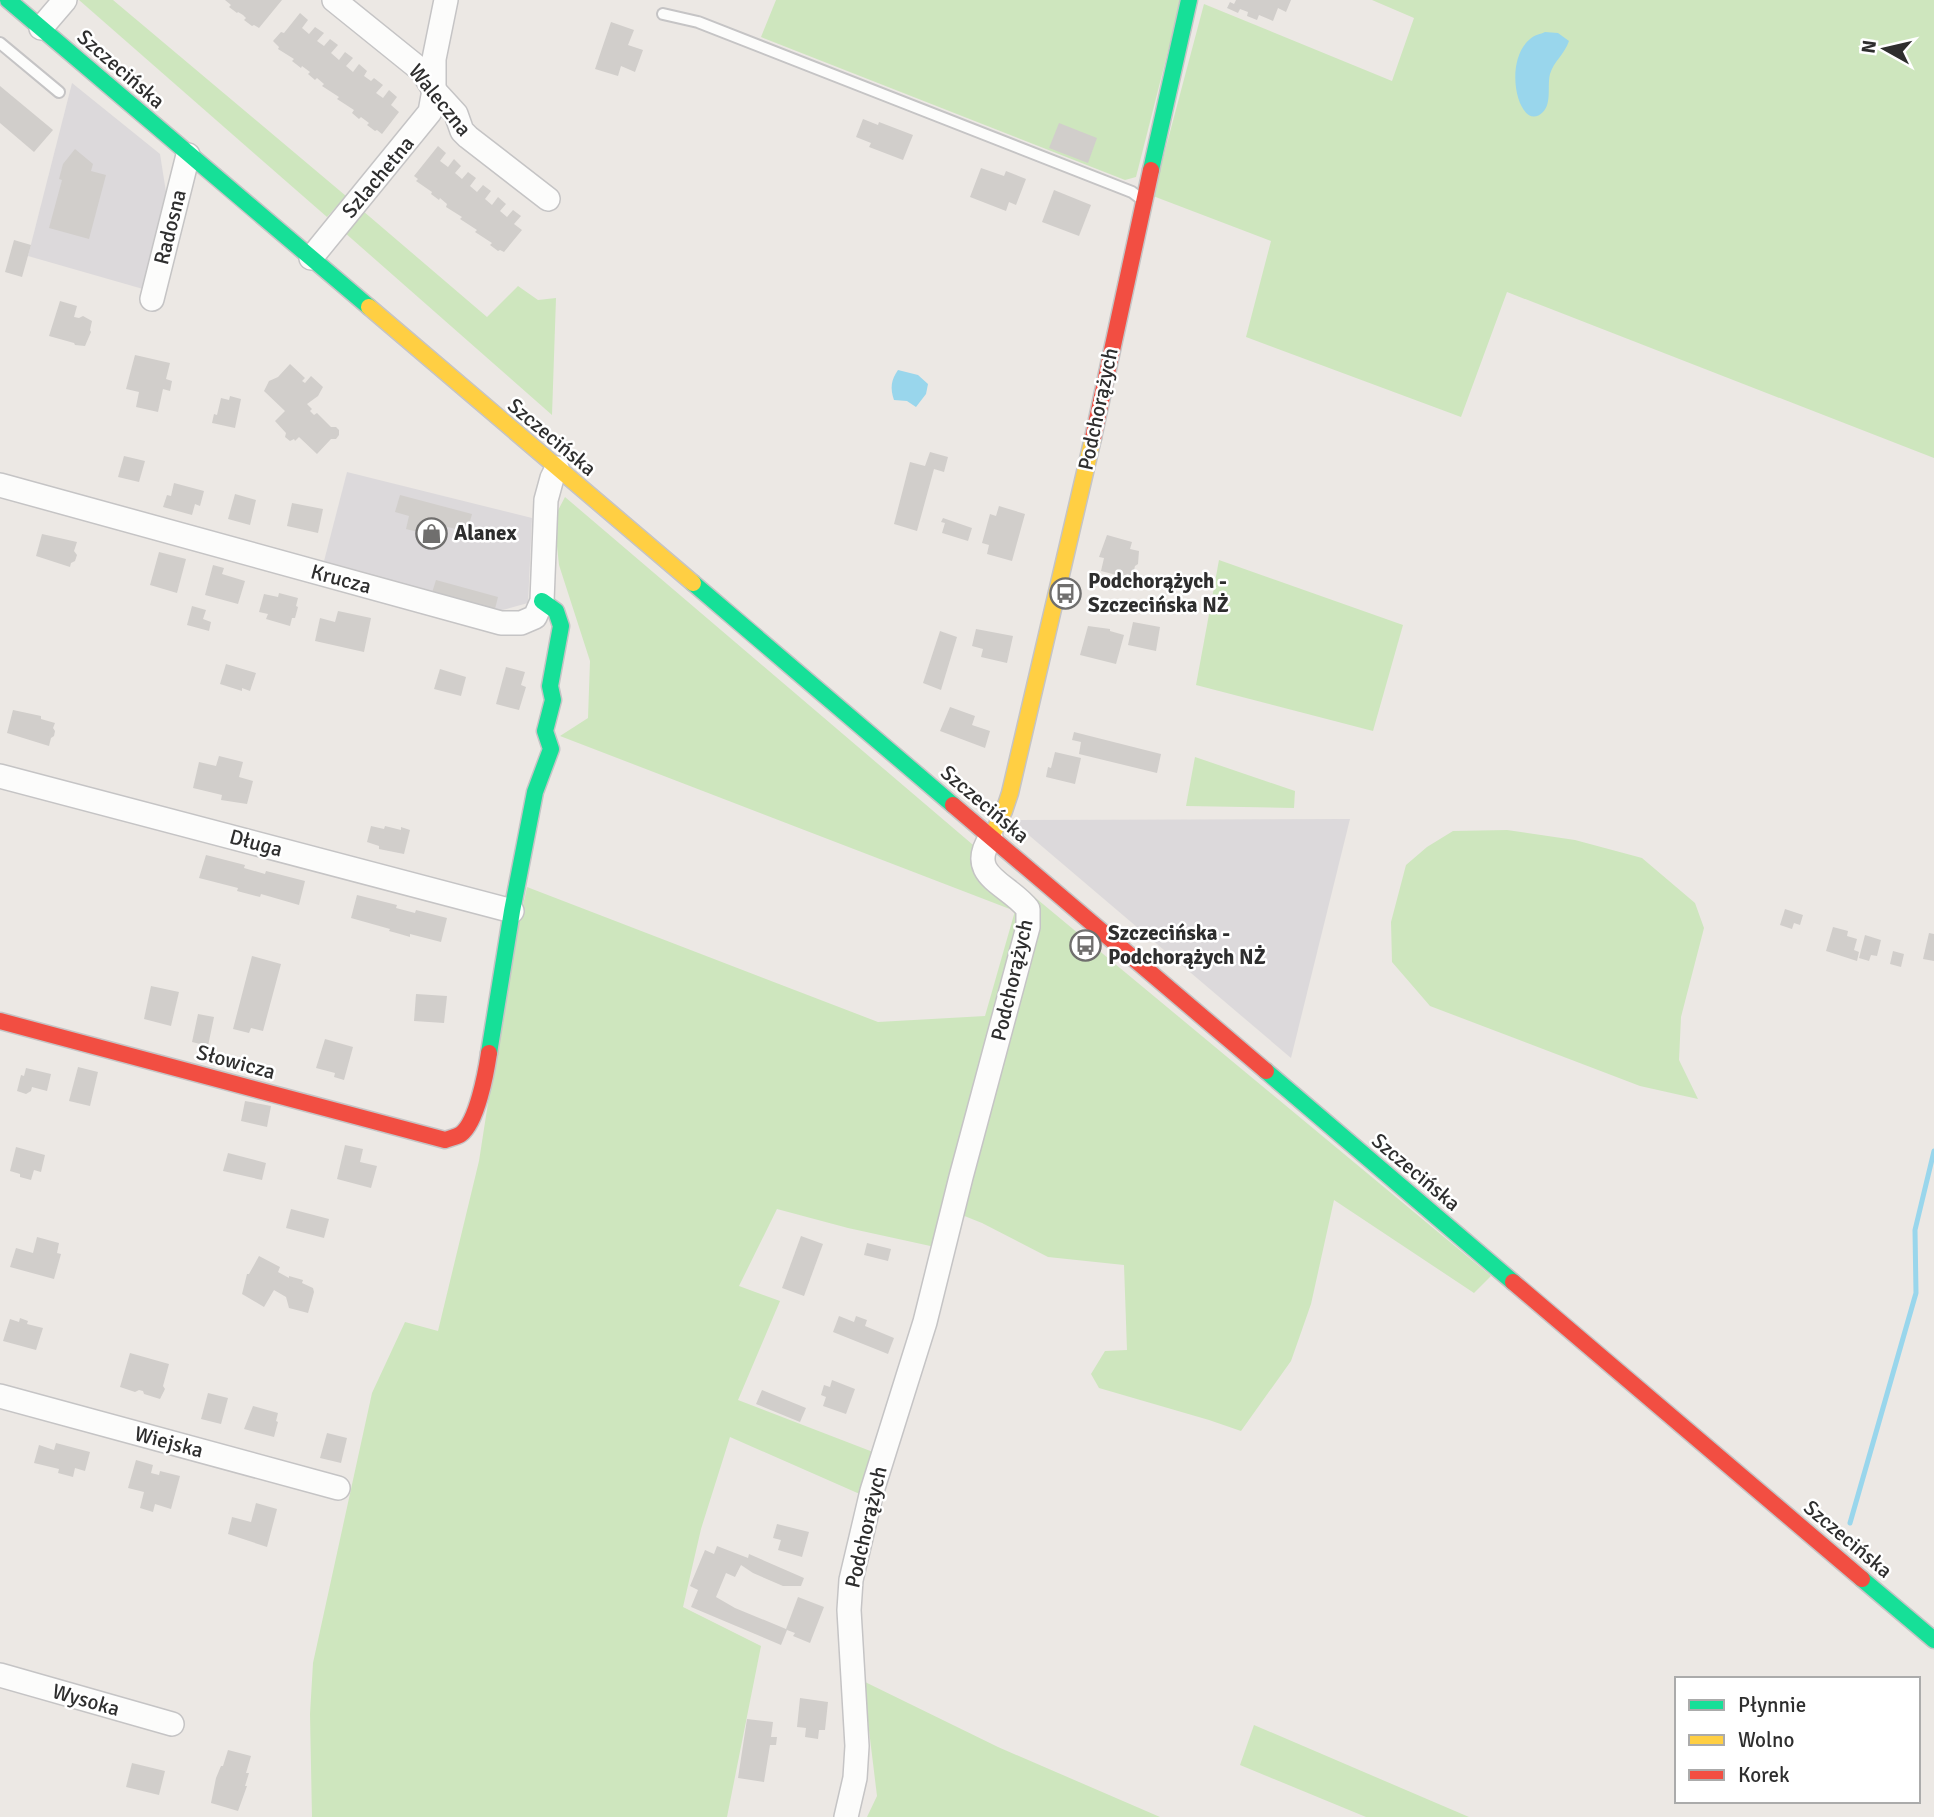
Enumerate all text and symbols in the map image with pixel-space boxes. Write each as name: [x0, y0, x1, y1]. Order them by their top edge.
north arrow: [1850, 14, 1920, 84]
street label: Szczecińska: [72, 24, 170, 114]
text: N: [1856, 39, 1882, 55]
street label: Waleczna: [403, 59, 477, 141]
street label: Szlachetna: [336, 131, 420, 223]
street label: Radosna: [148, 187, 192, 267]
street label: Podchorążych: [1072, 346, 1124, 472]
street label: Szczecińska: [502, 392, 602, 482]
shop icon: Alanex: [414, 516, 448, 550]
place label: Alanex: [454, 520, 518, 546]
street label: Krucza: [308, 558, 374, 600]
place label: Podchorążych - Szczecińska NŻ: [1088, 568, 1229, 618]
bus stop icon: Podchorążych - Szczecińska NŻ: [1048, 576, 1082, 610]
street label: Szczecińska: [935, 759, 1035, 849]
street label: Długa: [227, 823, 285, 863]
street label: Podchorążych: [985, 917, 1039, 1043]
place label: Szczecińska - Podchorążych NŻ: [1108, 920, 1266, 970]
bus stop icon: Szczecińska - Podchorążych NŻ: [1068, 928, 1102, 962]
street label: Słowicza: [194, 1039, 278, 1085]
street label: Szczecińska: [1366, 1127, 1466, 1217]
street label: Wiejska: [132, 1420, 206, 1464]
street label: Podchorążych: [839, 1464, 893, 1590]
street label: Szczecińska: [1798, 1494, 1898, 1584]
legend: [1675, 1677, 1920, 1803]
street label: Wysoka: [49, 1678, 123, 1722]
text: Płynnie: [1738, 1692, 1806, 1718]
text: Wolno: [1738, 1727, 1794, 1753]
text: Korek: [1738, 1762, 1790, 1788]

